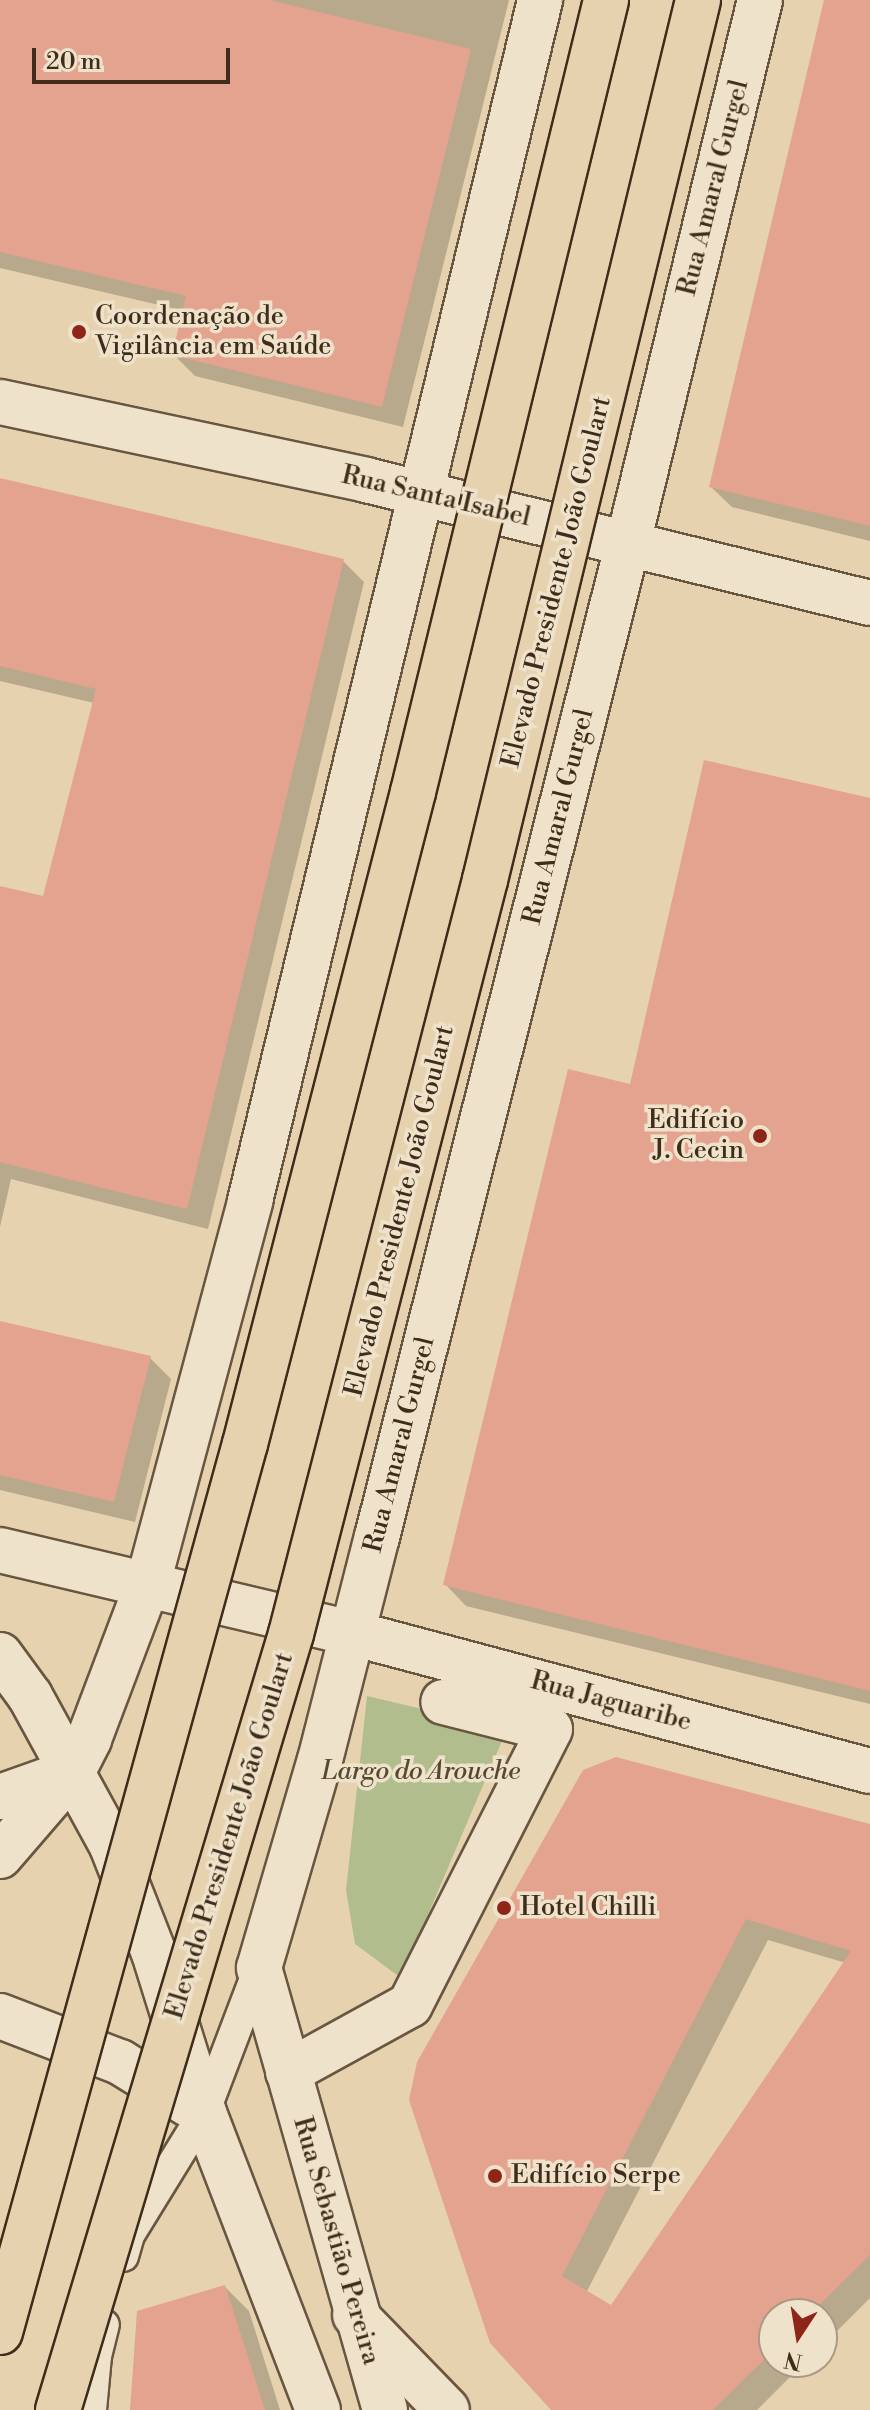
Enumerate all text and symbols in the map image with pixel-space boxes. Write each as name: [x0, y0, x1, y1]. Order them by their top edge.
scale bar: [36, 32, 234, 82]
text: 20 m: [46, 47, 102, 77]
street label: Rua Amaral Gurgel: [672, 77, 756, 299]
place label: Coordenação de Vigilância em Saúde: [95, 301, 331, 362]
marker: Coordenação de Vigilância em Saúde: [70, 323, 88, 341]
street label: Elevado Presidente João Goulart: [496, 393, 618, 771]
street label: Rua Santa Isabel: [338, 460, 534, 534]
street label: Rua Amaral Gurgel: [517, 706, 601, 928]
street label: Elevado Presidente João Goulart: [339, 1022, 461, 1400]
place label: Edifício J. Cecin: [648, 1105, 744, 1166]
marker: Edifício J. Cecin: [751, 1127, 769, 1145]
street label: Rua Amaral Gurgel: [358, 1334, 442, 1556]
street label: Elevado Presidente João Goulart: [159, 1649, 301, 2023]
street label: Rua Jaguaribe: [527, 1666, 695, 1738]
park label: Largo do Arouche: [322, 1756, 520, 1788]
place label: Hotel Chilli: [520, 1892, 656, 1924]
marker: Hotel Chilli: [495, 1899, 513, 1917]
street label: Rua Sebastião Pereira: [286, 2114, 386, 2368]
place label: Edifício Serpe: [511, 2160, 681, 2192]
marker: Edifício Serpe: [486, 2167, 504, 2185]
north arrow: [758, 2298, 838, 2378]
text: N: [782, 2345, 805, 2375]

